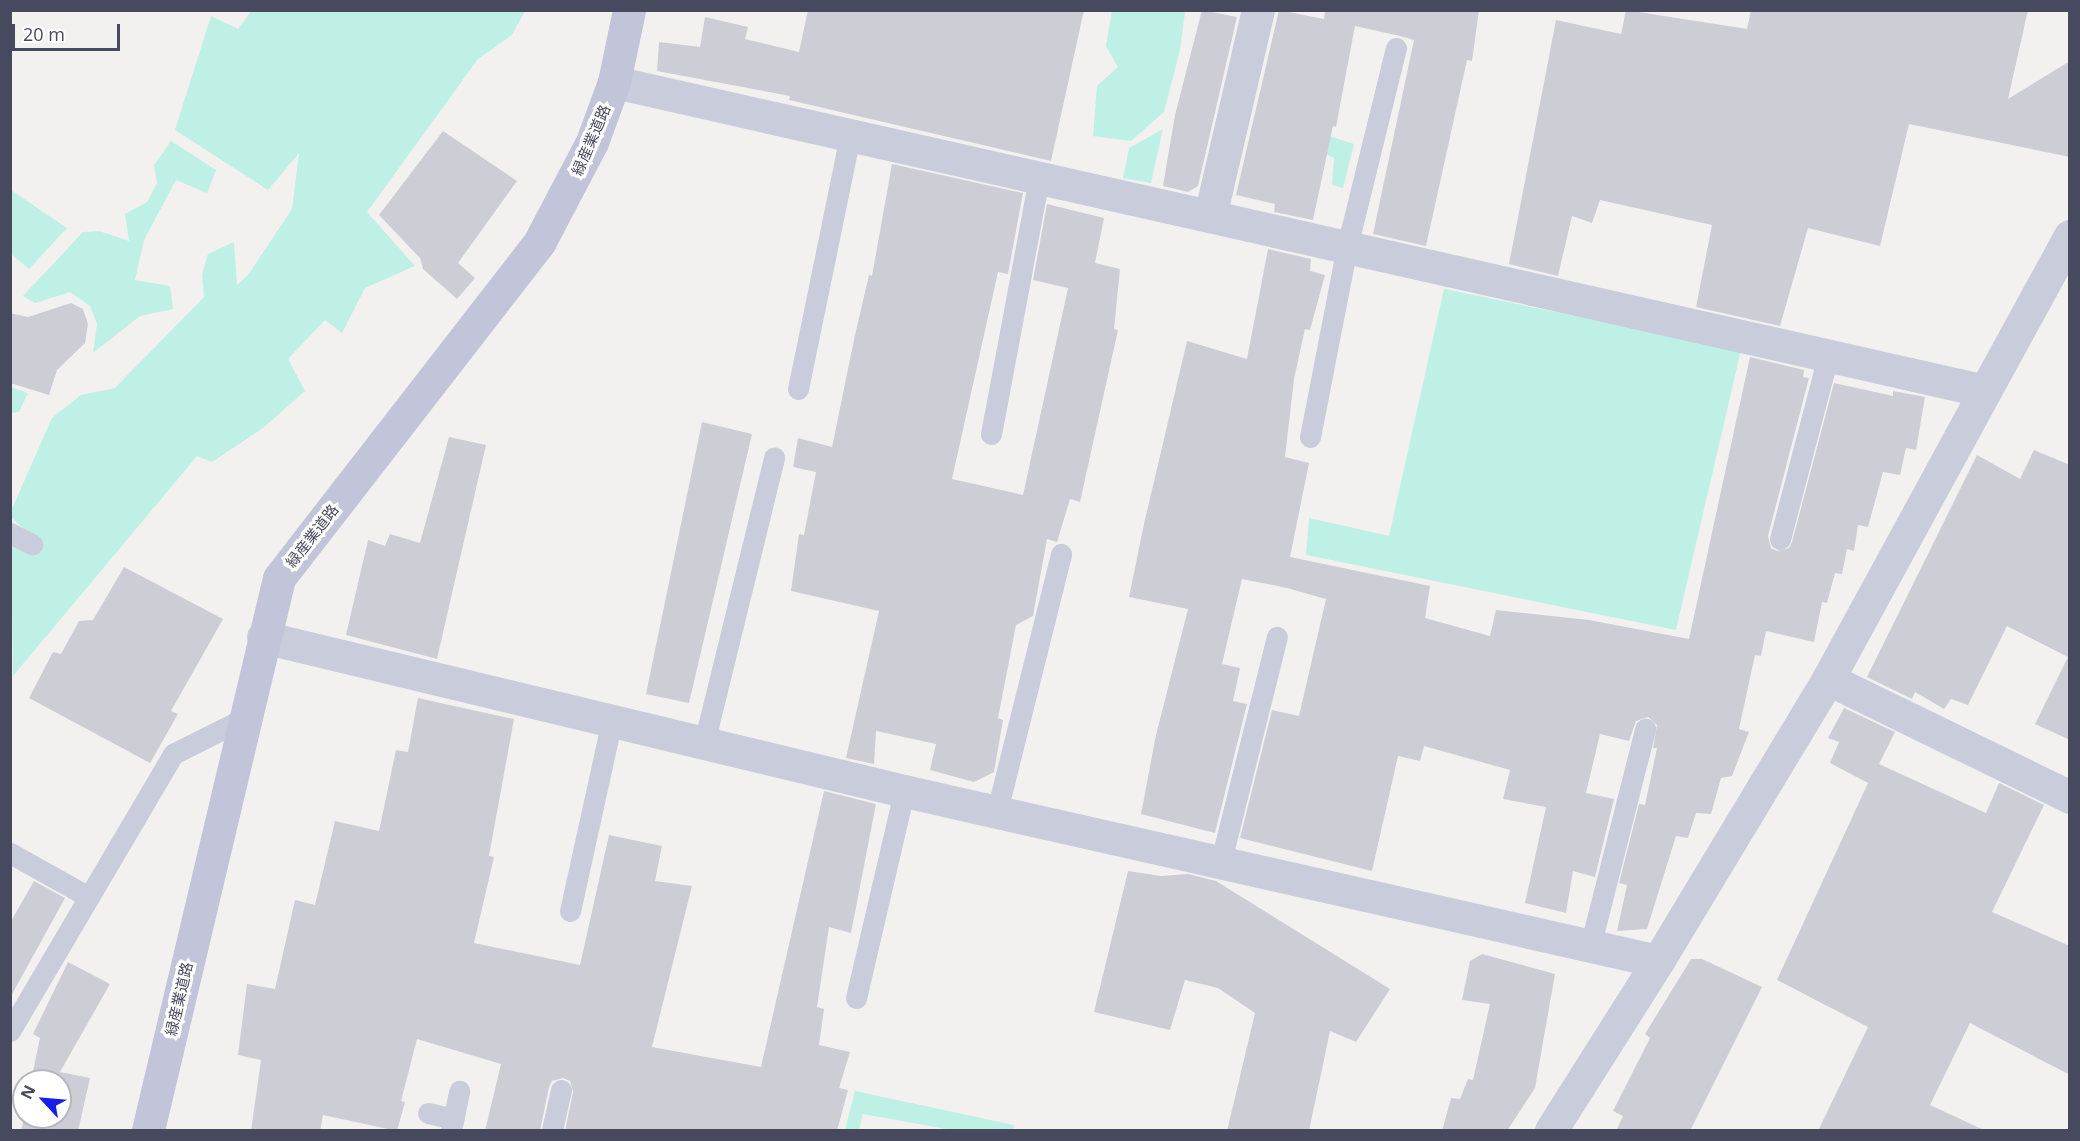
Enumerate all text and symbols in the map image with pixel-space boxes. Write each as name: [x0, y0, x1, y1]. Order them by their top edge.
scale bar: [15, 12, 123, 50]
text: 20 m: [23, 22, 65, 46]
street label: 緑産業道路: [568, 102, 614, 178]
street label: 緑産業道路: [282, 501, 342, 571]
street label: 緑産業道路: [162, 960, 196, 1038]
north arrow: [12, 1069, 72, 1129]
text: N: [15, 1081, 40, 1103]

